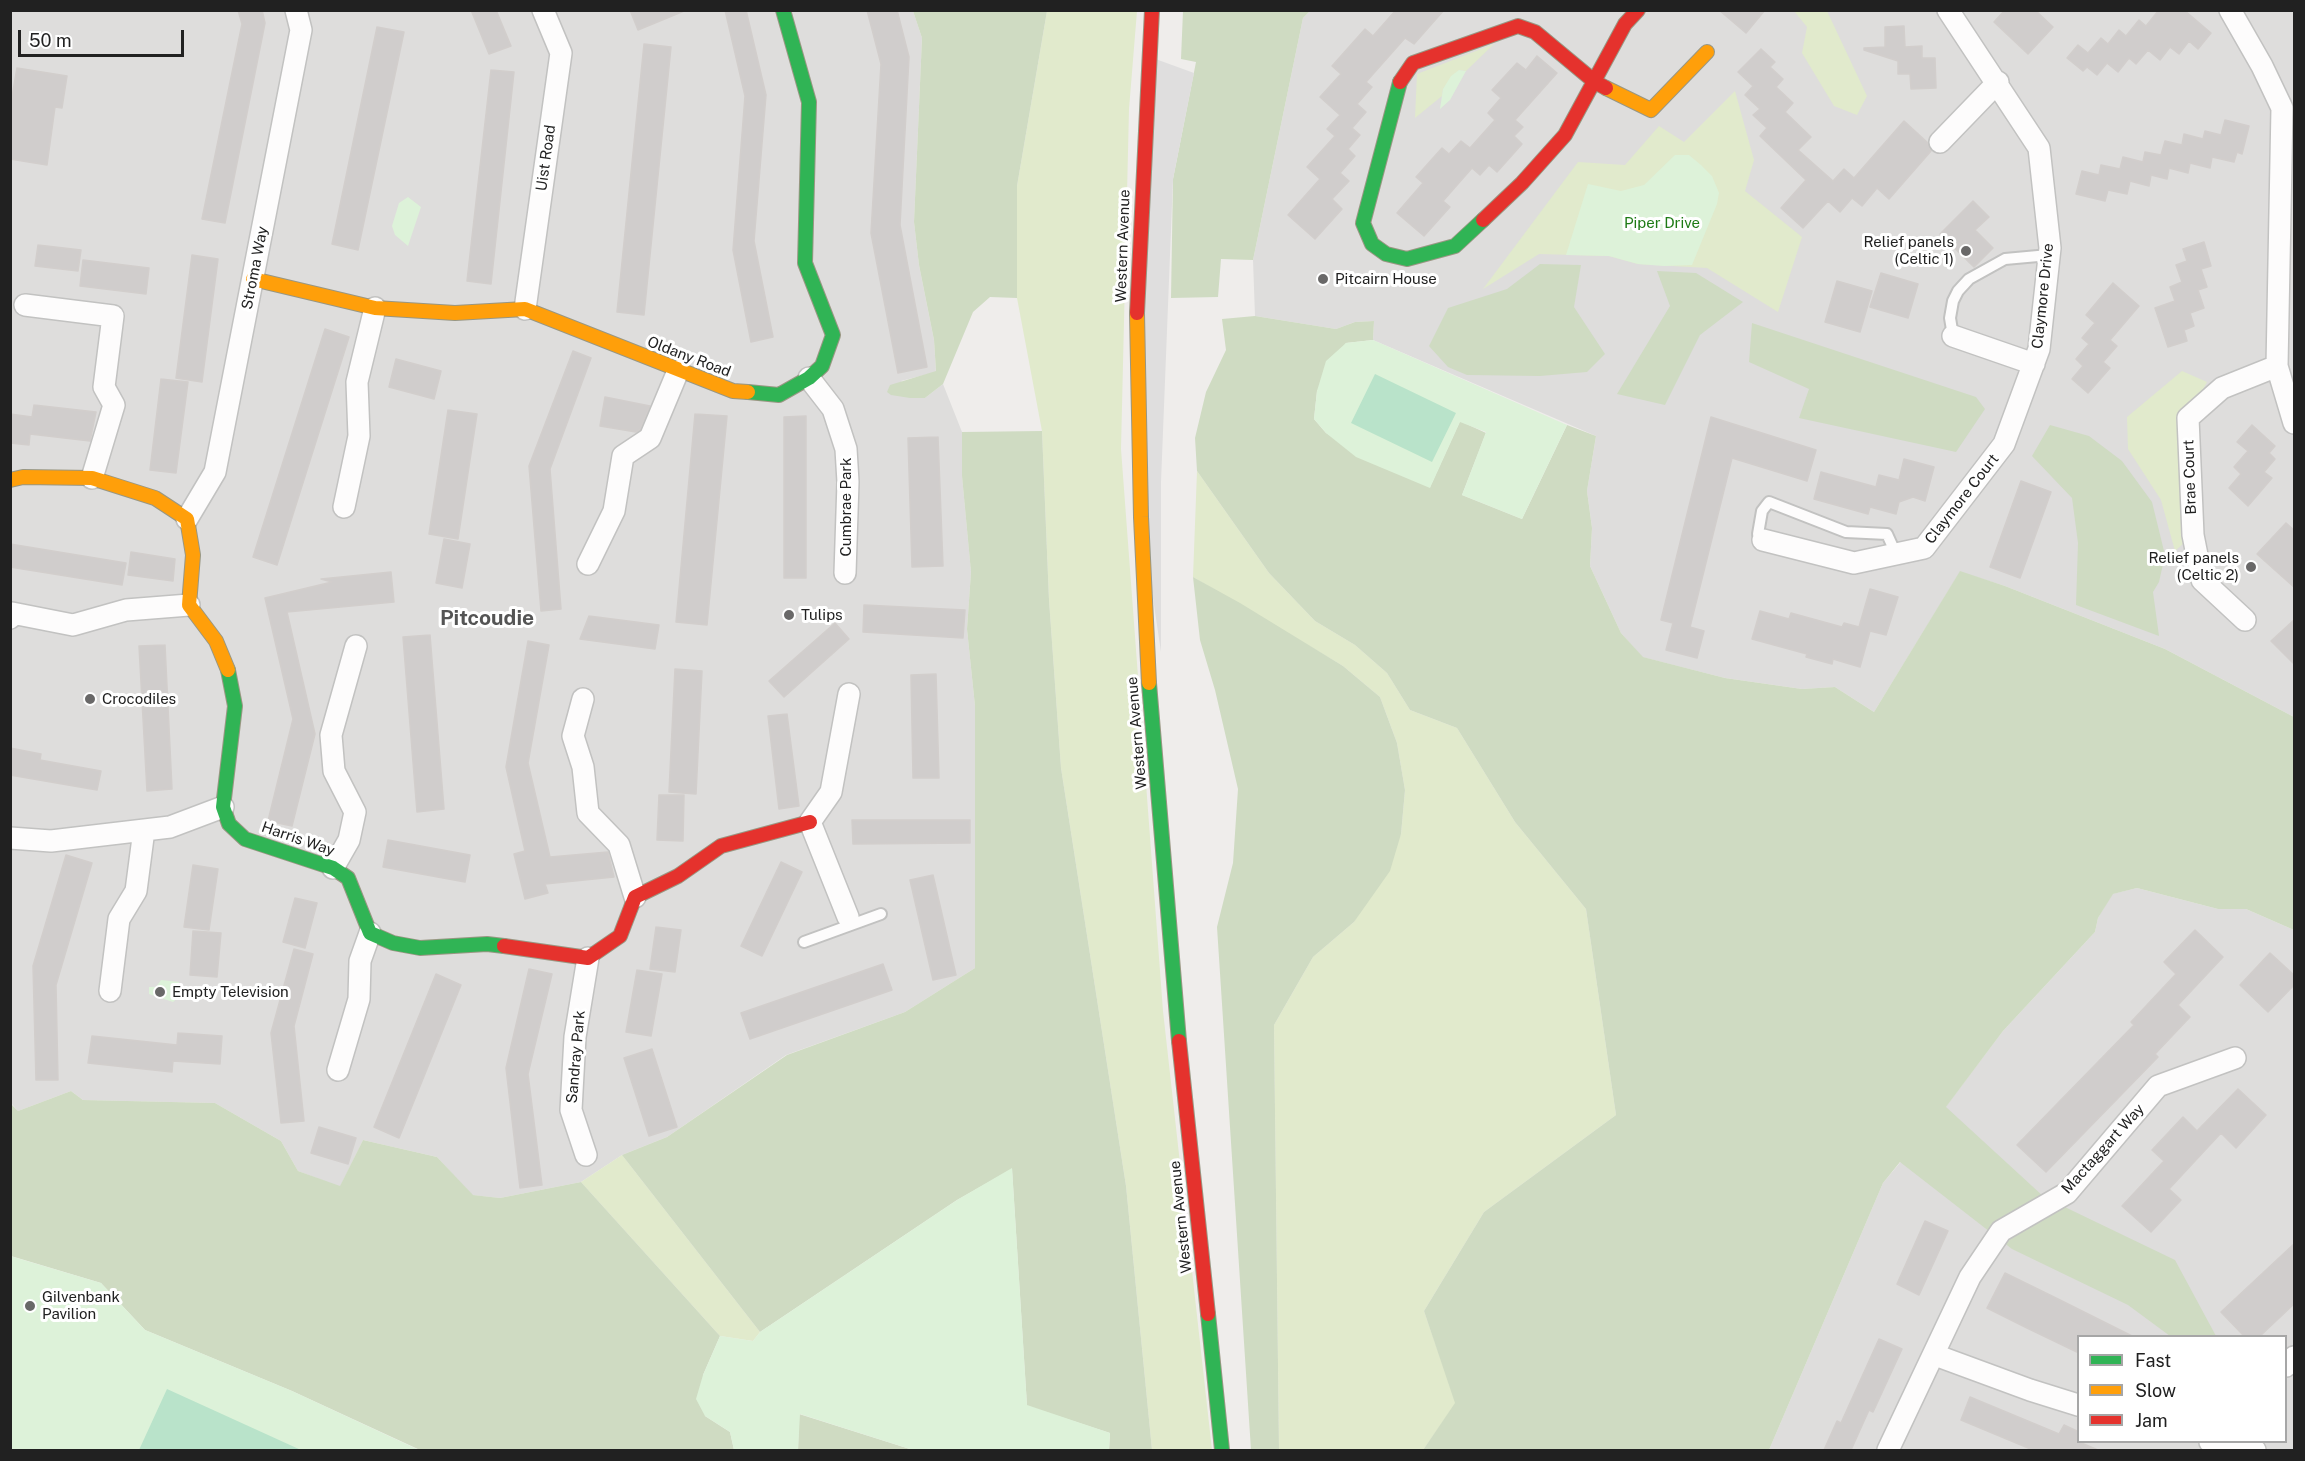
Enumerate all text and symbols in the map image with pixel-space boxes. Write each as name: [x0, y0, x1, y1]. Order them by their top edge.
scale bar: [21, 18, 188, 56]
text: 50 m: [29, 30, 72, 51]
street label: Uist Road: [532, 124, 560, 192]
street label: Western Avenue: [1112, 189, 1134, 303]
park label: Piper Drive: [1624, 214, 1700, 232]
street label: Stroma Way: [238, 225, 272, 311]
place label: Relief panels (Celtic 1): [1863, 233, 1954, 268]
street label: Claymore Drive: [2029, 242, 2057, 350]
marker: Relief panels (Celtic 1): [1959, 244, 1973, 258]
place label: Pitcairn House: [1335, 270, 1437, 288]
marker: Pitcairn House: [1316, 272, 1330, 286]
street label: Oldany Road: [645, 333, 733, 381]
street label: Brae Court: [2180, 439, 2200, 515]
street label: Claymore Court: [1921, 450, 2003, 548]
street label: Cumbrae Park: [837, 457, 855, 557]
place label: Relief panels (Celtic 2): [2148, 549, 2239, 584]
marker: Relief panels (Celtic 2): [2244, 560, 2258, 574]
district label: Pitcoudie: [440, 606, 534, 632]
place label: Tulips: [801, 606, 843, 624]
marker: Tulips: [782, 608, 796, 622]
street label: Western Avenue: [1123, 676, 1151, 790]
place label: Crocodiles: [102, 690, 176, 708]
marker: Crocodiles: [83, 692, 97, 706]
street label: Harris Way: [259, 818, 337, 860]
place label: Empty Television: [172, 983, 289, 1001]
marker: Empty Television: [153, 985, 167, 999]
street label: Sandray Park: [563, 1010, 589, 1104]
street label: Mactaggart Way: [2058, 1100, 2148, 1198]
street label: Western Avenue: [1166, 1160, 1196, 1274]
place label: Gilvenbank Pavilion: [42, 1288, 120, 1323]
marker: Gilvenbank Pavilion: [23, 1299, 37, 1313]
legend: [2077, 1335, 2287, 1443]
text: Fast: [2135, 1350, 2171, 1371]
text: Slow: [2135, 1380, 2176, 1401]
text: Jam: [2135, 1410, 2168, 1431]

